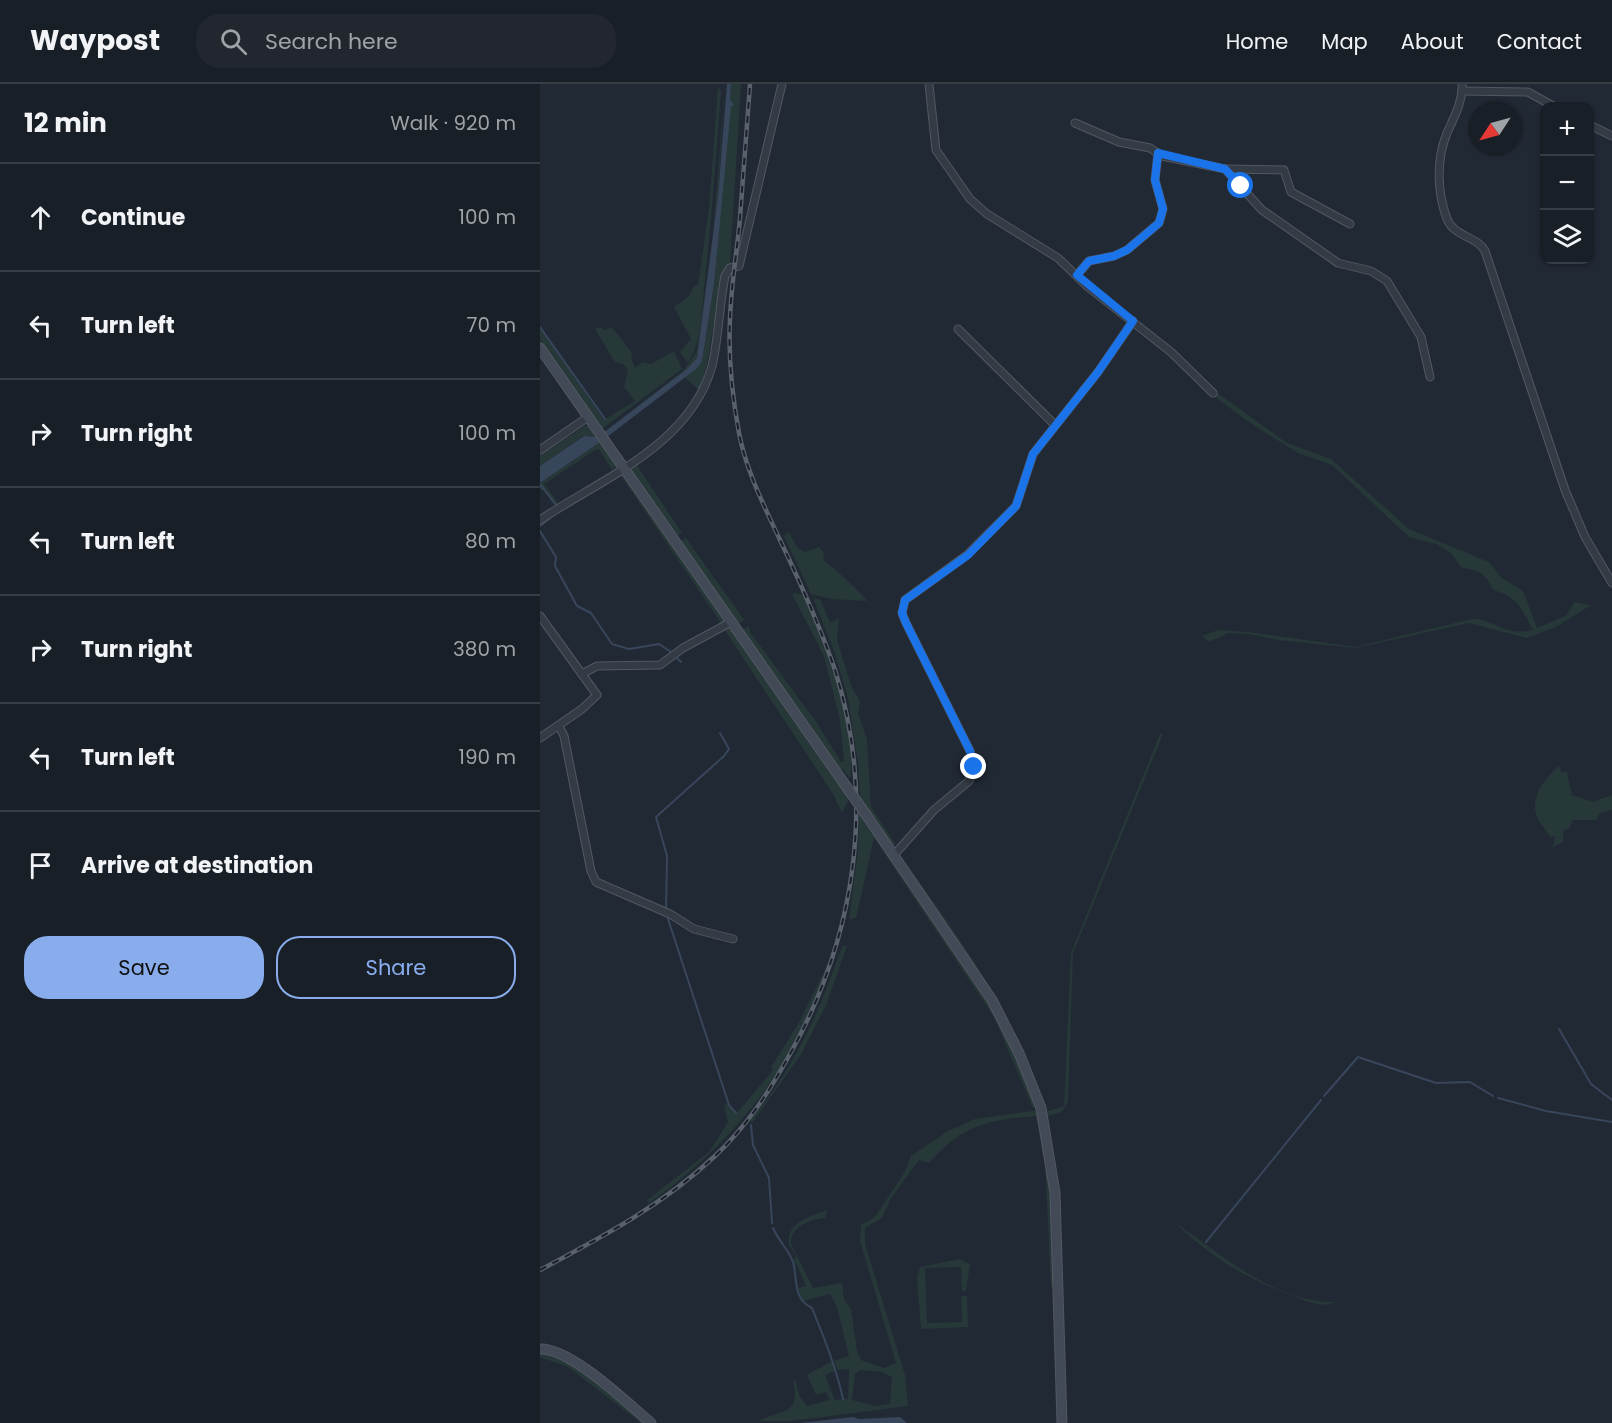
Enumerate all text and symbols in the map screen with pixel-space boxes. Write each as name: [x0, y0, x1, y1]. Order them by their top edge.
search box: [196, 14, 616, 68]
text: Waypost: [30, 21, 160, 60]
icon: search: [217, 25, 250, 58]
text: Search here: [265, 26, 398, 57]
text: Home: [1226, 27, 1288, 56]
text: Map: [1321, 27, 1368, 56]
text: About: [1401, 27, 1464, 56]
text: Contact: [1497, 27, 1582, 56]
north arrow: [1468, 102, 1522, 156]
map controls: [1540, 102, 1594, 264]
button: +: [1540, 102, 1594, 156]
text: 12 min: [24, 105, 107, 141]
text: Walk · 920 m: [390, 109, 516, 137]
button: −: [1540, 156, 1594, 210]
route start: [1227, 172, 1253, 198]
icon: ahead: [24, 201, 57, 234]
text: Continue: [81, 202, 185, 233]
text: 100 m: [459, 203, 516, 231]
button: layers: [1540, 210, 1594, 264]
icon: left: [24, 309, 57, 342]
text: Turn left: [81, 310, 175, 341]
text: 70 m: [467, 311, 516, 339]
icon: right: [24, 417, 57, 450]
text: Turn right: [81, 418, 192, 449]
text: 100 m: [459, 419, 516, 447]
icon: left: [24, 525, 57, 558]
text: Turn left: [81, 526, 175, 557]
text: 80 m: [465, 527, 516, 555]
icon: right: [24, 633, 57, 666]
text: Turn right: [81, 634, 192, 665]
text: 380 m: [453, 635, 516, 663]
icon: left: [24, 741, 57, 774]
text: Turn left: [81, 742, 175, 773]
text: 190 m: [459, 743, 516, 771]
route end: [960, 753, 986, 779]
icon: arrive: [24, 849, 57, 882]
text: Arrive at destination: [81, 850, 313, 881]
button: Save: [24, 936, 264, 999]
button: Share: [276, 936, 516, 999]

